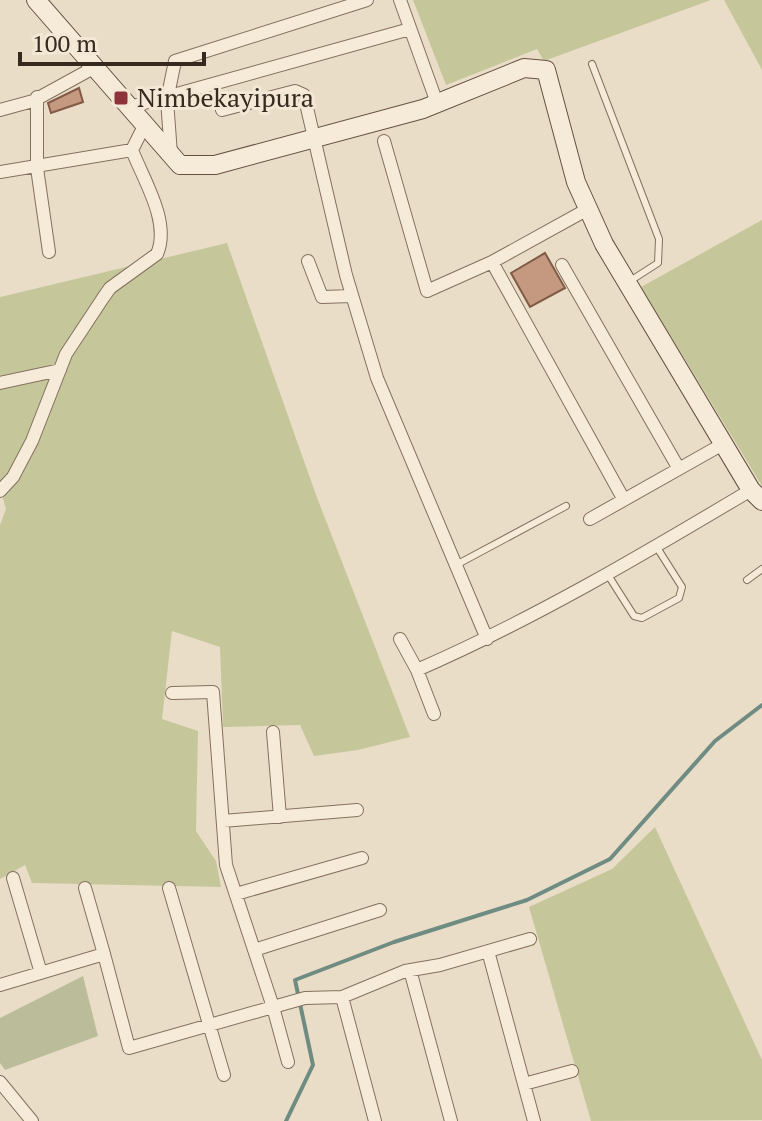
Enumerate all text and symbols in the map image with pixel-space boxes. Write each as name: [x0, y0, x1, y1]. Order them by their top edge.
scale bar: [20, 16, 204, 66]
text: 100 m: [32, 27, 97, 59]
place label: Nimbekayipura: [137, 80, 314, 114]
marker: Nimbekayipura: [112, 89, 130, 107]

